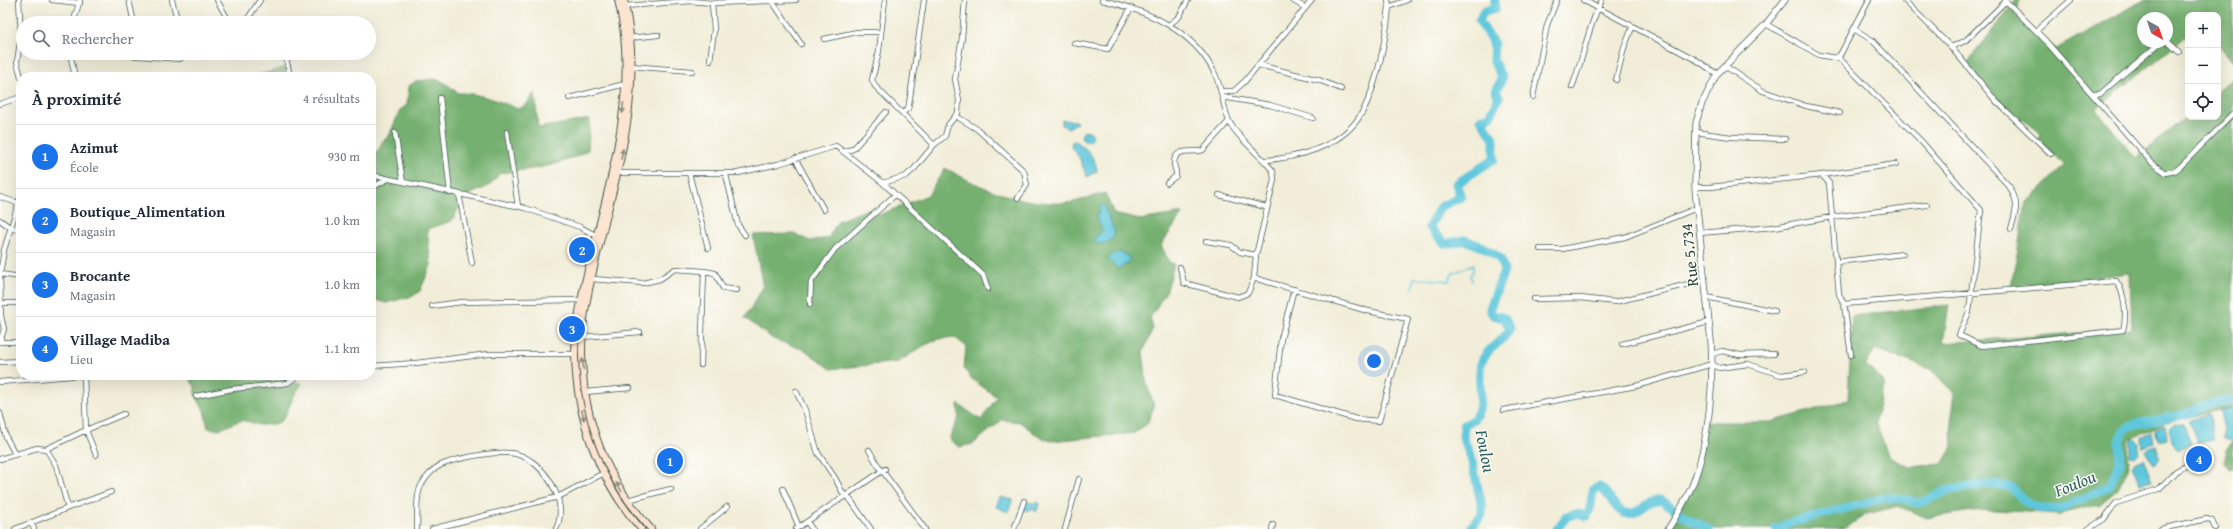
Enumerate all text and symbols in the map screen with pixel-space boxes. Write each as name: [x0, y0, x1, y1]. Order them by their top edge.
north arrow: [2137, 12, 2173, 48]
map controls: [2185, 12, 2221, 120]
button: +: [2185, 12, 2221, 48]
search box: [16, 16, 376, 60]
icon: search: [30, 27, 52, 49]
text: Rechercher: [62, 28, 134, 49]
button: −: [2185, 48, 2221, 84]
button: locate: [2185, 84, 2221, 120]
text: À proximité: [32, 86, 121, 111]
text: 4 résultats: [303, 89, 360, 108]
one-way arrow: [620, 102, 627, 114]
text: Azimut: [70, 137, 119, 158]
text: 1: [42, 147, 48, 166]
text: 930 m: [328, 147, 360, 166]
one-way arrow: [619, 148, 625, 161]
text: École: [70, 158, 99, 177]
text: Boutique_Alimentation: [70, 201, 225, 222]
text: 2: [42, 211, 48, 230]
text: 1.0 km: [324, 211, 360, 230]
text: Magasin: [70, 222, 116, 241]
street label: Rue 5.734: [1674, 222, 1704, 288]
pin: 2: [569, 235, 595, 265]
text: Brocante: [70, 265, 130, 286]
text: 3: [42, 275, 48, 294]
text: 1.0 km: [324, 275, 360, 294]
text: Magasin: [70, 286, 116, 305]
pin: 3: [559, 314, 585, 344]
text: Village Madiba: [70, 329, 170, 350]
text: 4: [42, 339, 48, 358]
text: 1.1 km: [324, 339, 360, 358]
text: Lieu: [70, 350, 93, 369]
your location: [1364, 351, 1384, 371]
one-way arrow: [579, 358, 586, 370]
one-way arrow: [580, 408, 586, 421]
water label: Foulou: [1469, 426, 1502, 475]
pin: 4: [2186, 444, 2212, 474]
pin: 1: [657, 446, 683, 476]
water label: Foulou: [2049, 463, 2100, 503]
one-way arrow: [615, 481, 622, 493]

